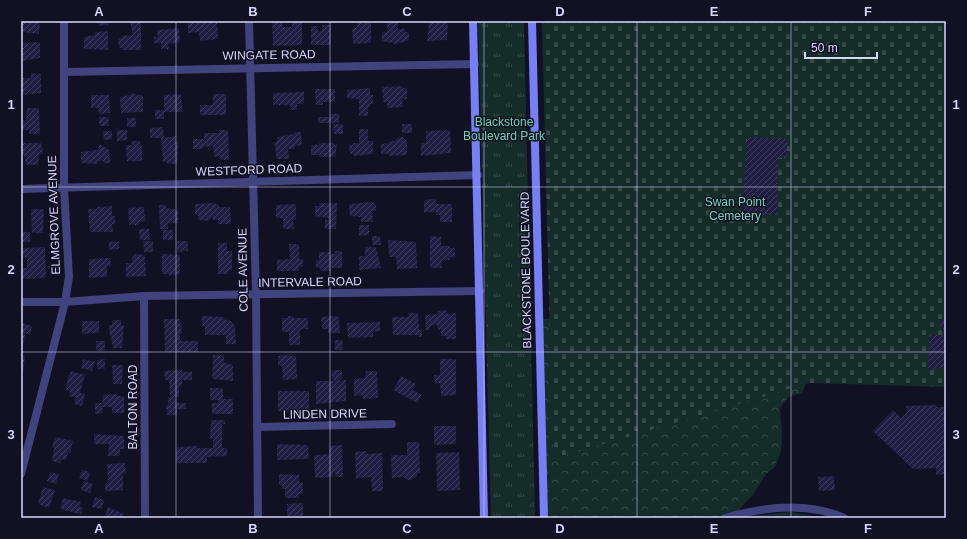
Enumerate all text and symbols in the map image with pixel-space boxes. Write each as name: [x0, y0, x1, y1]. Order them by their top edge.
text: A: [94, 4, 104, 19]
text: B: [248, 4, 258, 19]
text: C: [402, 4, 412, 19]
text: D: [555, 4, 565, 19]
text: E: [710, 4, 719, 19]
text: F: [864, 4, 872, 19]
scale bar: [805, 34, 877, 60]
text: 50 m: [811, 41, 838, 55]
street label: WINGATE ROAD: [222, 47, 316, 63]
text: 1: [7, 97, 15, 112]
text: 1: [952, 97, 960, 112]
park label: Blackstone Boulevard Park: [463, 115, 546, 143]
street label: ELMGROVE AVENUE: [45, 155, 63, 275]
street label: WESTFORD ROAD: [195, 161, 303, 179]
street label: BLACKSTONE BOULEVARD: [518, 191, 534, 349]
park label: Swan Point Cemetery: [705, 195, 766, 223]
street label: COLE AVENUE: [235, 228, 251, 312]
text: 2: [7, 262, 15, 277]
text: 2: [952, 262, 960, 277]
street label: INTERVALE ROAD: [258, 274, 362, 290]
street label: BALTON ROAD: [126, 364, 140, 449]
street label: LINDEN DRIVE: [283, 406, 367, 422]
text: 3: [7, 427, 15, 442]
text: 3: [952, 427, 960, 442]
text: A: [94, 521, 104, 536]
text: B: [248, 521, 258, 536]
text: C: [402, 521, 412, 536]
text: D: [555, 521, 565, 536]
text: E: [710, 521, 719, 536]
text: F: [864, 521, 872, 536]

